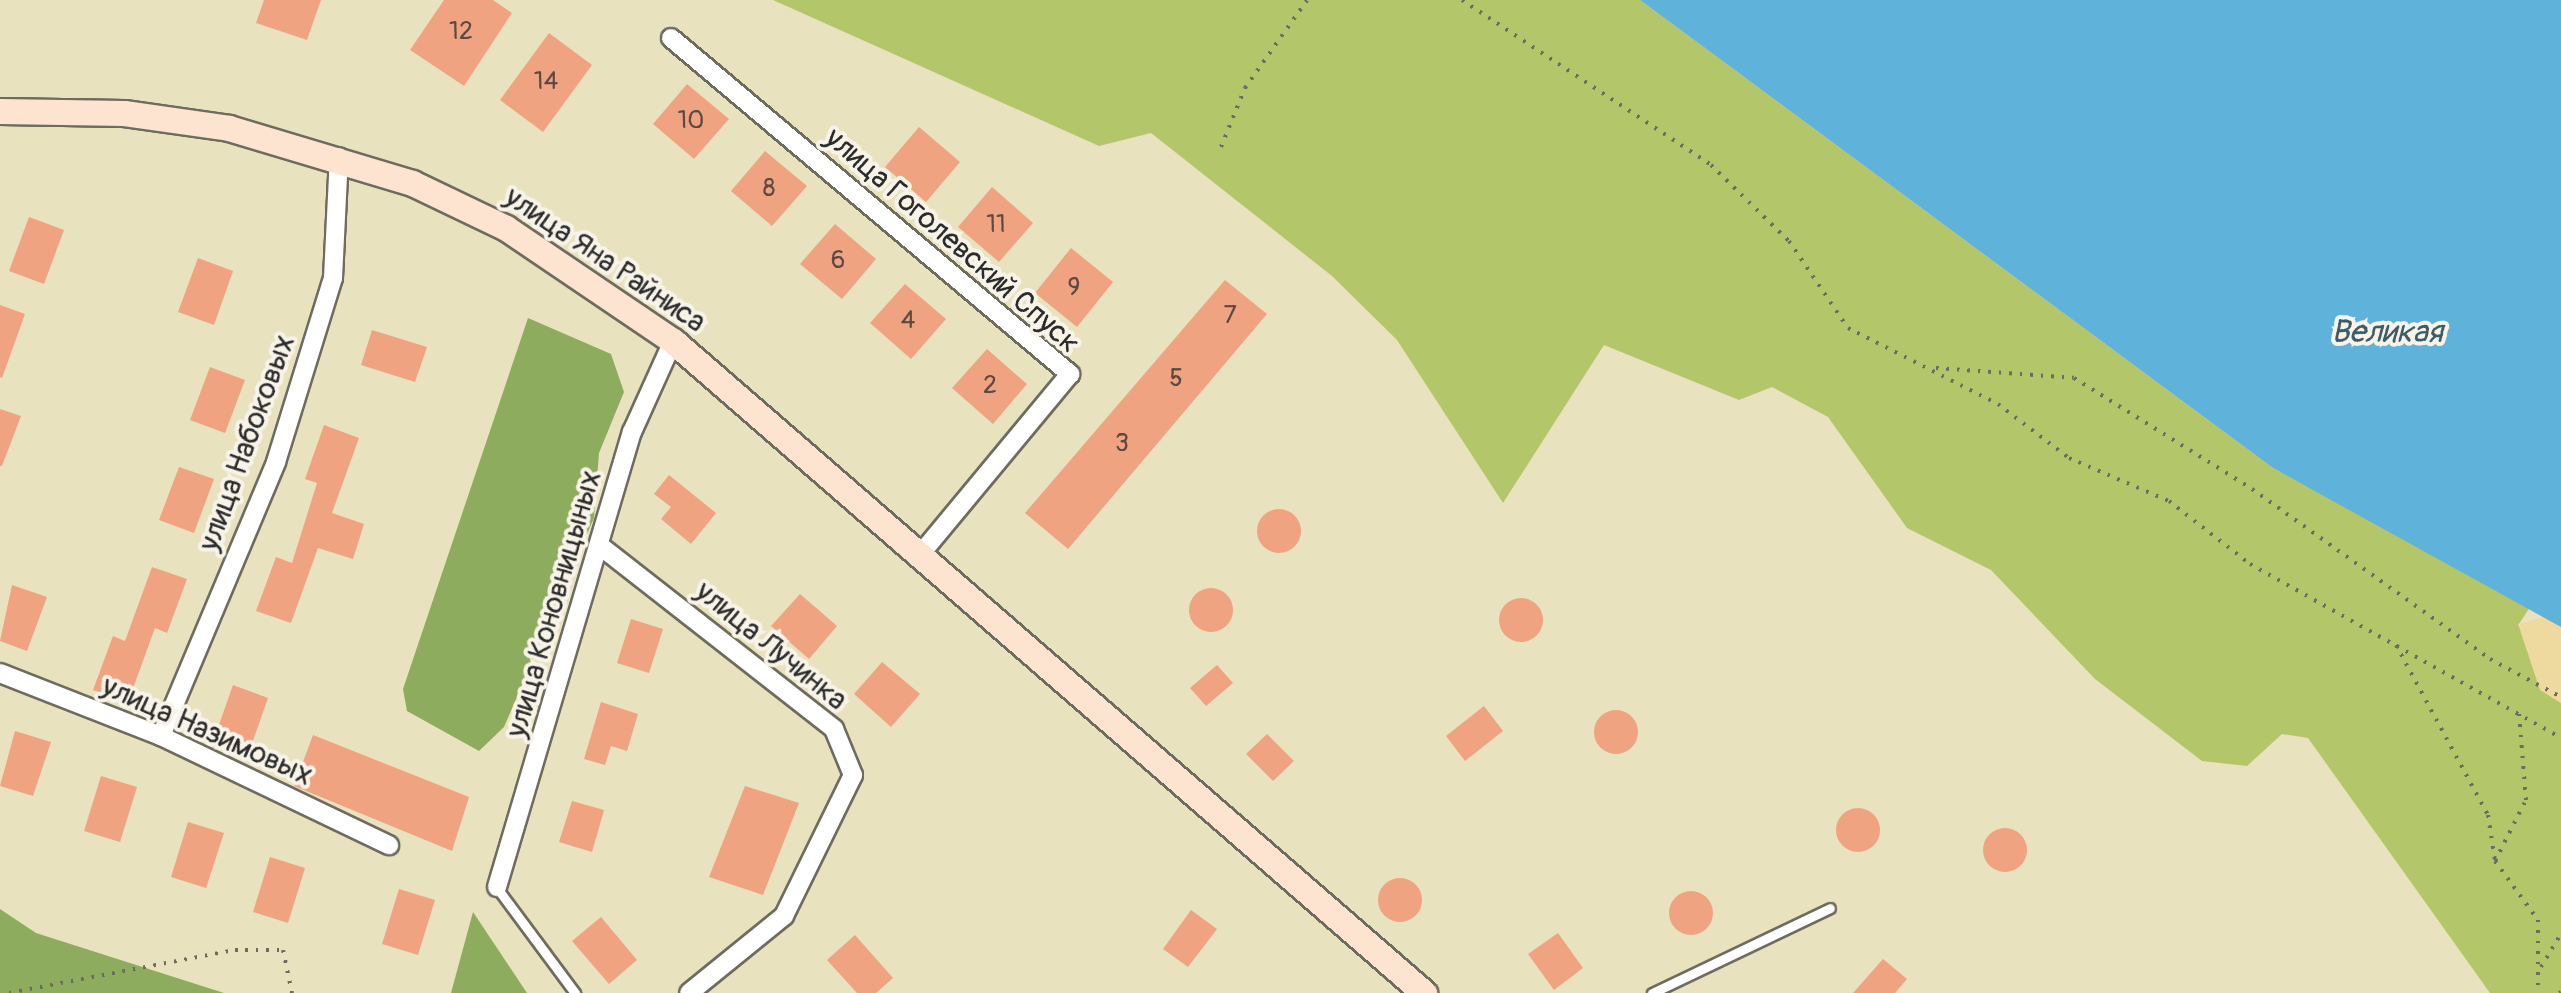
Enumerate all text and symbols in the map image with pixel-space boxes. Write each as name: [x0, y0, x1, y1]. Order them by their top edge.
house number: 12: [449, 17, 473, 47]
house number: 14: [534, 67, 558, 97]
house number: 10: [678, 106, 704, 136]
street label: улица Гоголевский Спуск: [817, 121, 1087, 361]
house number: 8: [763, 174, 775, 204]
street label: улица Яна Райниса: [498, 179, 712, 341]
house number: 11: [986, 210, 1006, 240]
house number: 6: [831, 246, 845, 276]
house number: 9: [1068, 273, 1080, 303]
house number: 7: [1223, 301, 1237, 331]
house number: 4: [901, 306, 915, 336]
water label: Великая: [2331, 313, 2443, 351]
street label: улица Набоковых: [191, 330, 303, 556]
house number: 5: [1169, 364, 1183, 394]
house number: 2: [983, 371, 997, 401]
house number: 3: [1115, 429, 1129, 459]
street label: улица Коновницыных: [499, 466, 609, 742]
street label: улица Лучинка: [688, 574, 854, 718]
street label: улица Назимовых: [96, 668, 318, 794]

